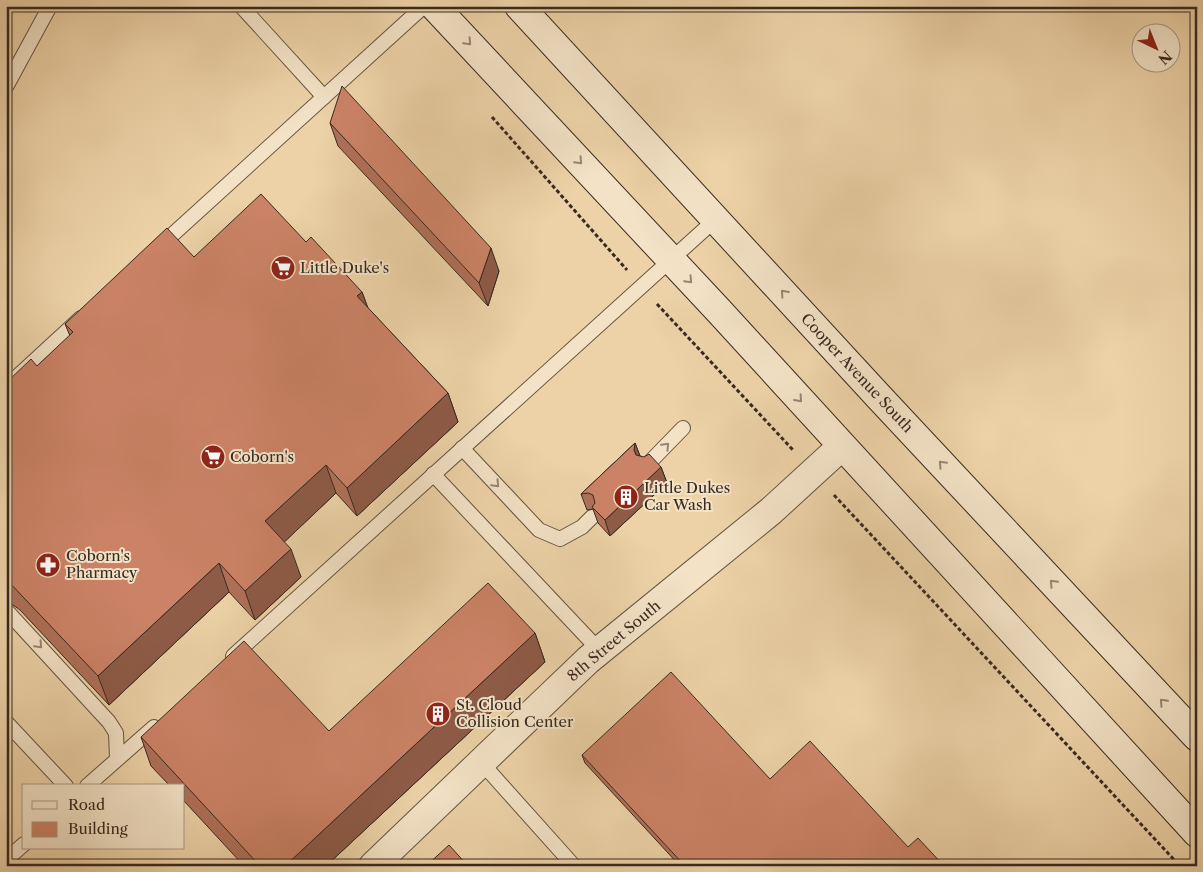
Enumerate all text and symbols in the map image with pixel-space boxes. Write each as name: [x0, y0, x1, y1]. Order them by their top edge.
north arrow: [1130, 22, 1180, 72]
one-way arrow: [462, 36, 471, 45]
text: N: [1154, 47, 1175, 68]
one-way arrow: [573, 155, 582, 164]
supermarket icon: Little Duke's: [270, 255, 296, 281]
place label: Little Duke's: [300, 258, 389, 277]
one-way arrow: [683, 274, 692, 283]
one-way arrow: [781, 290, 790, 299]
street label: Cooper Avenue South: [797, 309, 918, 437]
one-way arrow: [793, 394, 802, 403]
one-way arrow: [660, 442, 669, 451]
supermarket icon: Coborn's: [200, 444, 226, 470]
place label: Coborn's: [230, 447, 294, 466]
one-way arrow: [939, 461, 948, 470]
one-way arrow: [490, 478, 499, 487]
place label: Little Dukes Car Wash: [644, 478, 730, 514]
building icon: Little Dukes Car Wash: [613, 484, 639, 510]
place label: Coborn's Pharmacy: [66, 546, 138, 582]
pharmacy icon: Coborn's Pharmacy: [35, 552, 61, 578]
one-way arrow: [1049, 580, 1058, 589]
street label: 8th Street South: [563, 596, 665, 685]
one-way arrow: [33, 640, 42, 649]
place label: St. Cloud Collision Center: [456, 695, 574, 731]
one-way arrow: [1160, 698, 1169, 707]
building icon: St. Cloud Collision Center: [425, 701, 451, 727]
legend: [22, 784, 185, 850]
text: Road: [68, 795, 105, 814]
text: Building: [68, 819, 128, 838]

